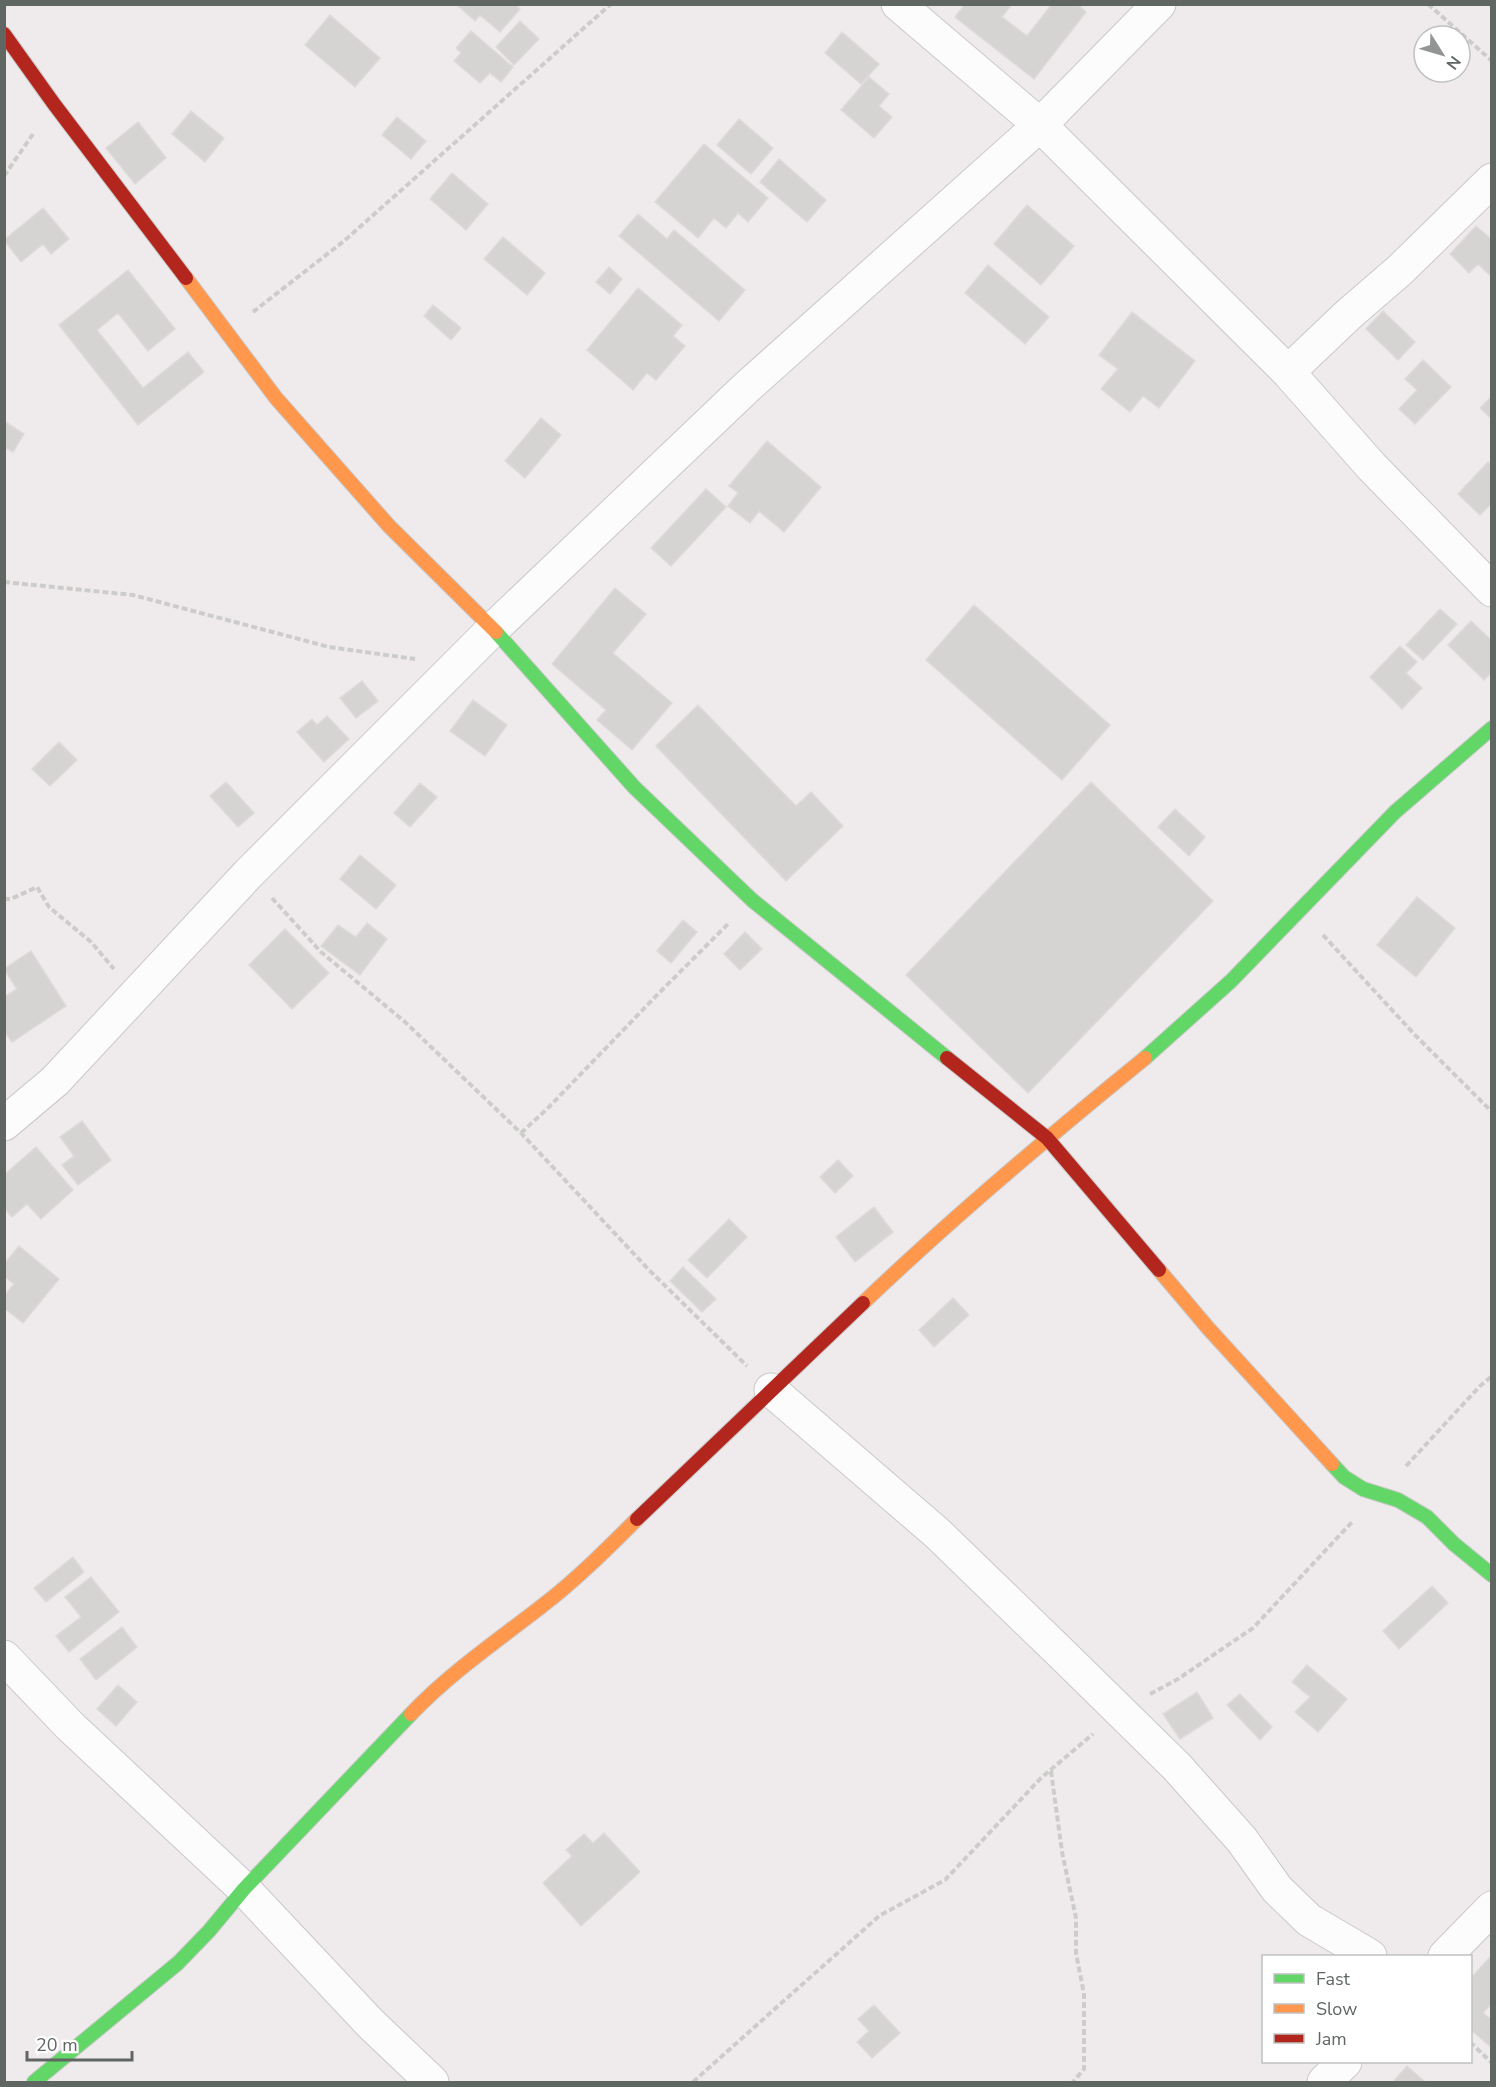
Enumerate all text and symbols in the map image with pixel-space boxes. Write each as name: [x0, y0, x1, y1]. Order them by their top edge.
north arrow: [1412, 24, 1472, 84]
text: N: [1441, 51, 1466, 74]
legend: [1262, 1955, 1472, 2063]
text: Fast: [1316, 1967, 1351, 1991]
text: Slow: [1316, 1997, 1357, 2021]
scale bar: [27, 2024, 132, 2062]
text: Jam: [1315, 2027, 1347, 2051]
text: 20 m: [36, 2033, 78, 2057]

